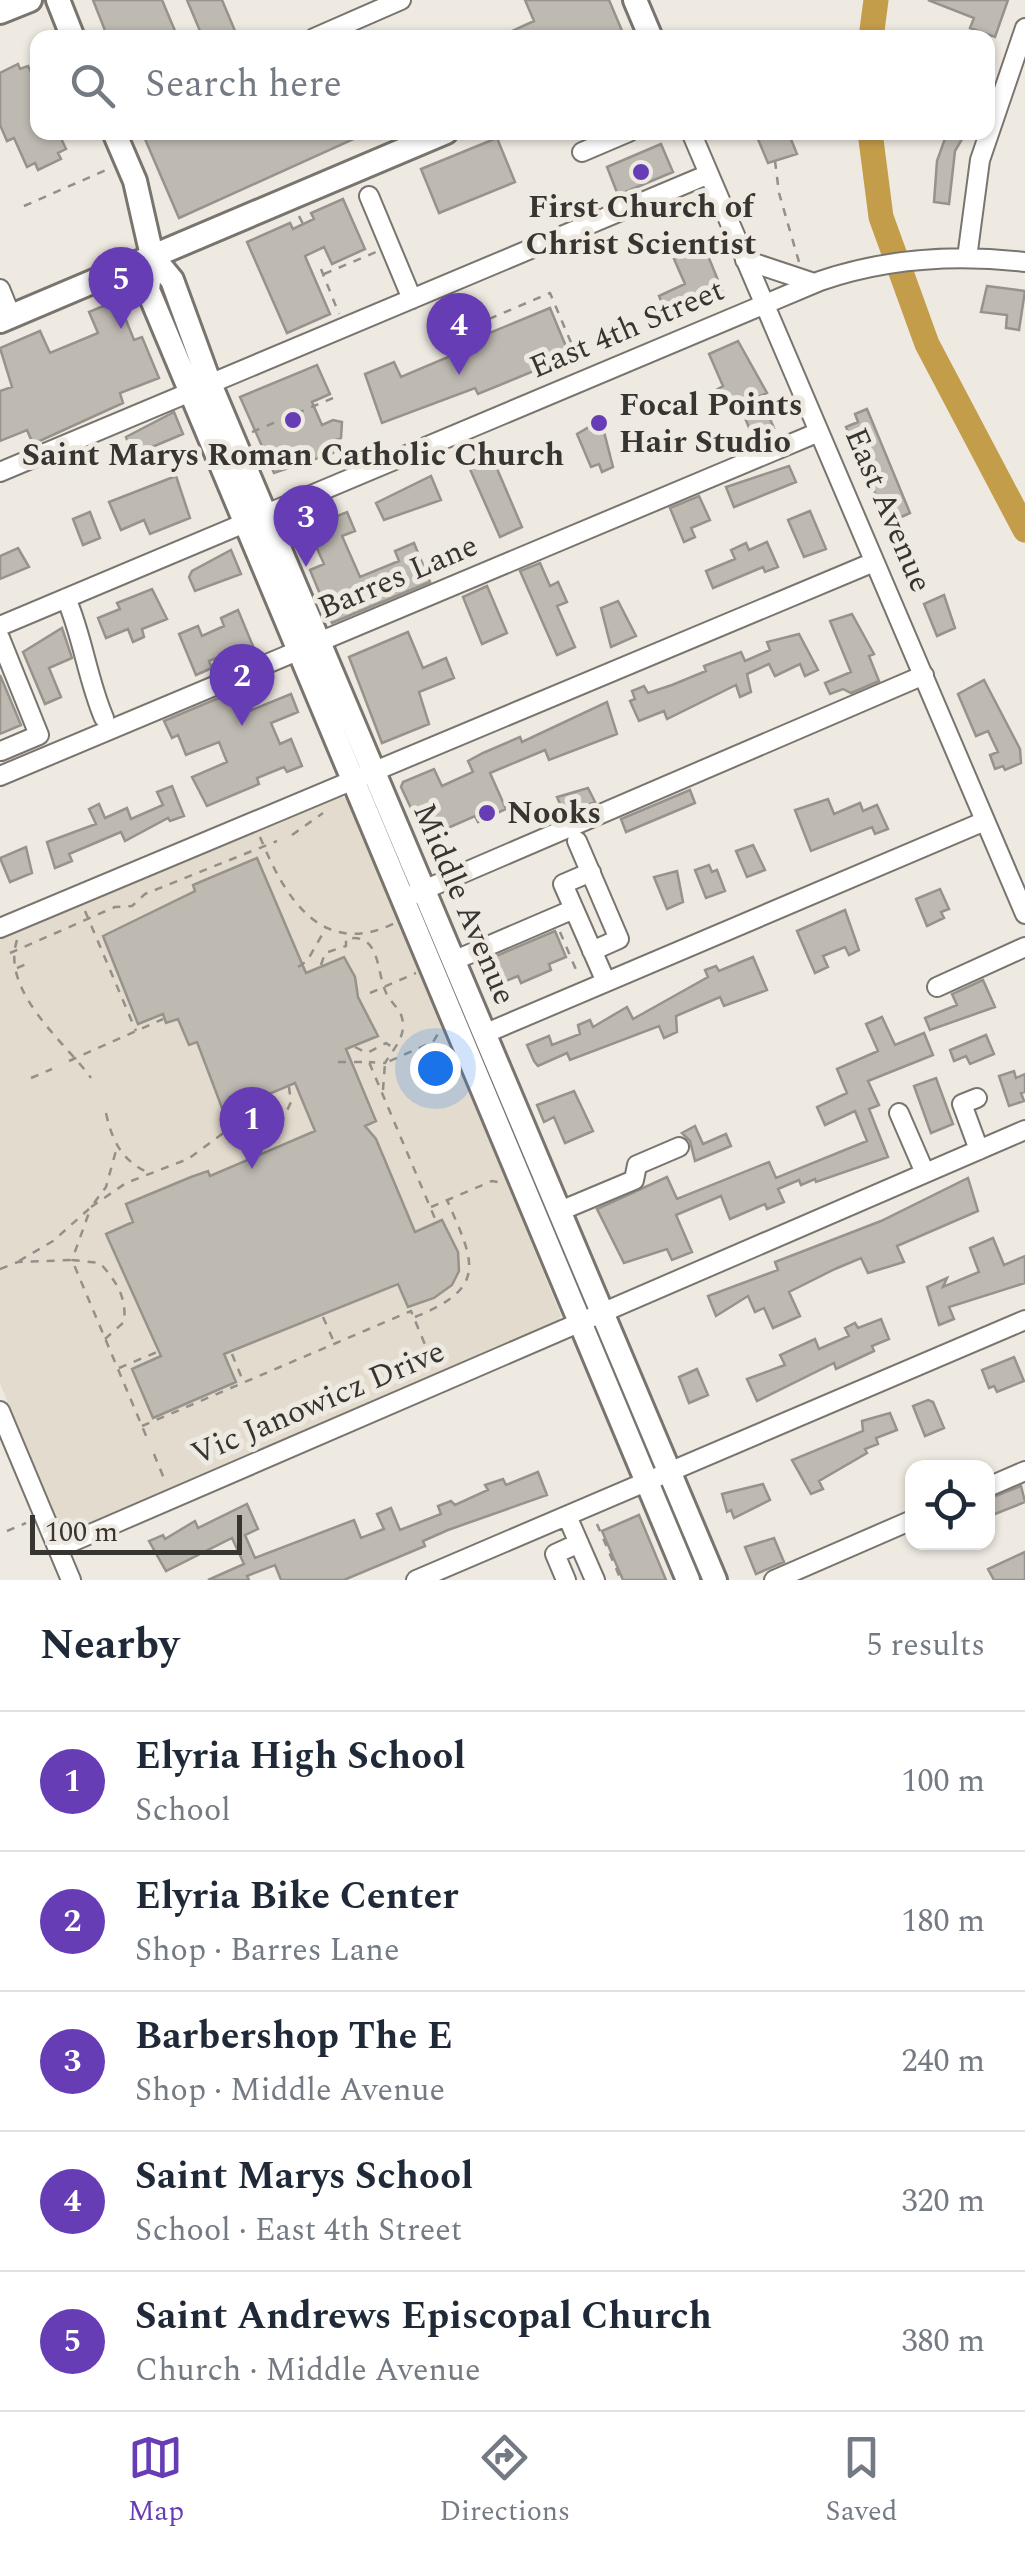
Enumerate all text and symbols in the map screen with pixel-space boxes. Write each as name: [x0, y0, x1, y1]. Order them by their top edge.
search box: [30, 30, 995, 140]
text: Search here: [145, 56, 342, 114]
icon: search: [65, 58, 120, 113]
marker: First Church of Christ Scientist: [630, 161, 652, 183]
place label: First Church of Christ Scientist: [526, 183, 756, 269]
pin: 5: [88, 246, 154, 329]
street label: East 4th Street: [522, 266, 732, 392]
pin: 4: [426, 292, 492, 375]
place label: Focal Points Hair Studio: [619, 381, 803, 467]
marker: Saint Marys Roman Catholic Church: [282, 409, 304, 431]
marker: Focal Points Hair Studio: [588, 412, 610, 434]
street label: East Avenue: [831, 420, 945, 600]
place label: Saint Marys Roman Catholic Church: [22, 431, 564, 480]
pin: 3: [274, 484, 338, 567]
street label: Barres Lane: [310, 521, 486, 633]
pin: 2: [210, 644, 274, 726]
place label: Nooks: [507, 789, 601, 838]
street label: Middle Avenue: [399, 795, 529, 1013]
marker: Nooks: [476, 802, 498, 824]
your location: [410, 1043, 461, 1094]
pin: 1: [220, 1086, 284, 1169]
street label: Vic Janowicz Drive: [184, 1327, 452, 1479]
map controls: [905, 1460, 995, 1550]
button: locate: [905, 1460, 995, 1550]
scale bar: [30, 1510, 242, 1554]
text: 100 m: [45, 1511, 118, 1554]
text: Nearby: [40, 1614, 179, 1677]
text: 5 results: [866, 1621, 985, 1670]
text: Elyria High School: [135, 1728, 466, 1786]
text: 1: [64, 1757, 81, 1806]
text: 100 m: [901, 1757, 985, 1806]
text: School: [135, 1786, 231, 1835]
text: Elyria Bike Center: [135, 1868, 458, 1926]
text: 2: [64, 1897, 81, 1946]
text: 180 m: [901, 1897, 985, 1946]
text: Shop · Barres Lane: [135, 1926, 399, 1975]
text: Barbershop The E: [135, 2008, 453, 2066]
text: 3: [64, 2037, 81, 2086]
text: 240 m: [901, 2037, 985, 2086]
text: Shop · Middle Avenue: [135, 2066, 445, 2115]
text: Saint Marys School: [135, 2148, 474, 2206]
text: 4: [64, 2177, 81, 2226]
text: 320 m: [901, 2177, 985, 2226]
text: School · East 4th Street: [135, 2206, 462, 2255]
text: Saint Andrews Episcopal Church: [135, 2288, 712, 2346]
text: 5: [64, 2317, 81, 2366]
text: 380 m: [901, 2317, 985, 2366]
text: Church · Middle Avenue: [135, 2346, 480, 2395]
tab: Map: [128, 2430, 184, 2533]
tab: Directions: [439, 2430, 570, 2533]
tab: Saved: [826, 2430, 897, 2533]

